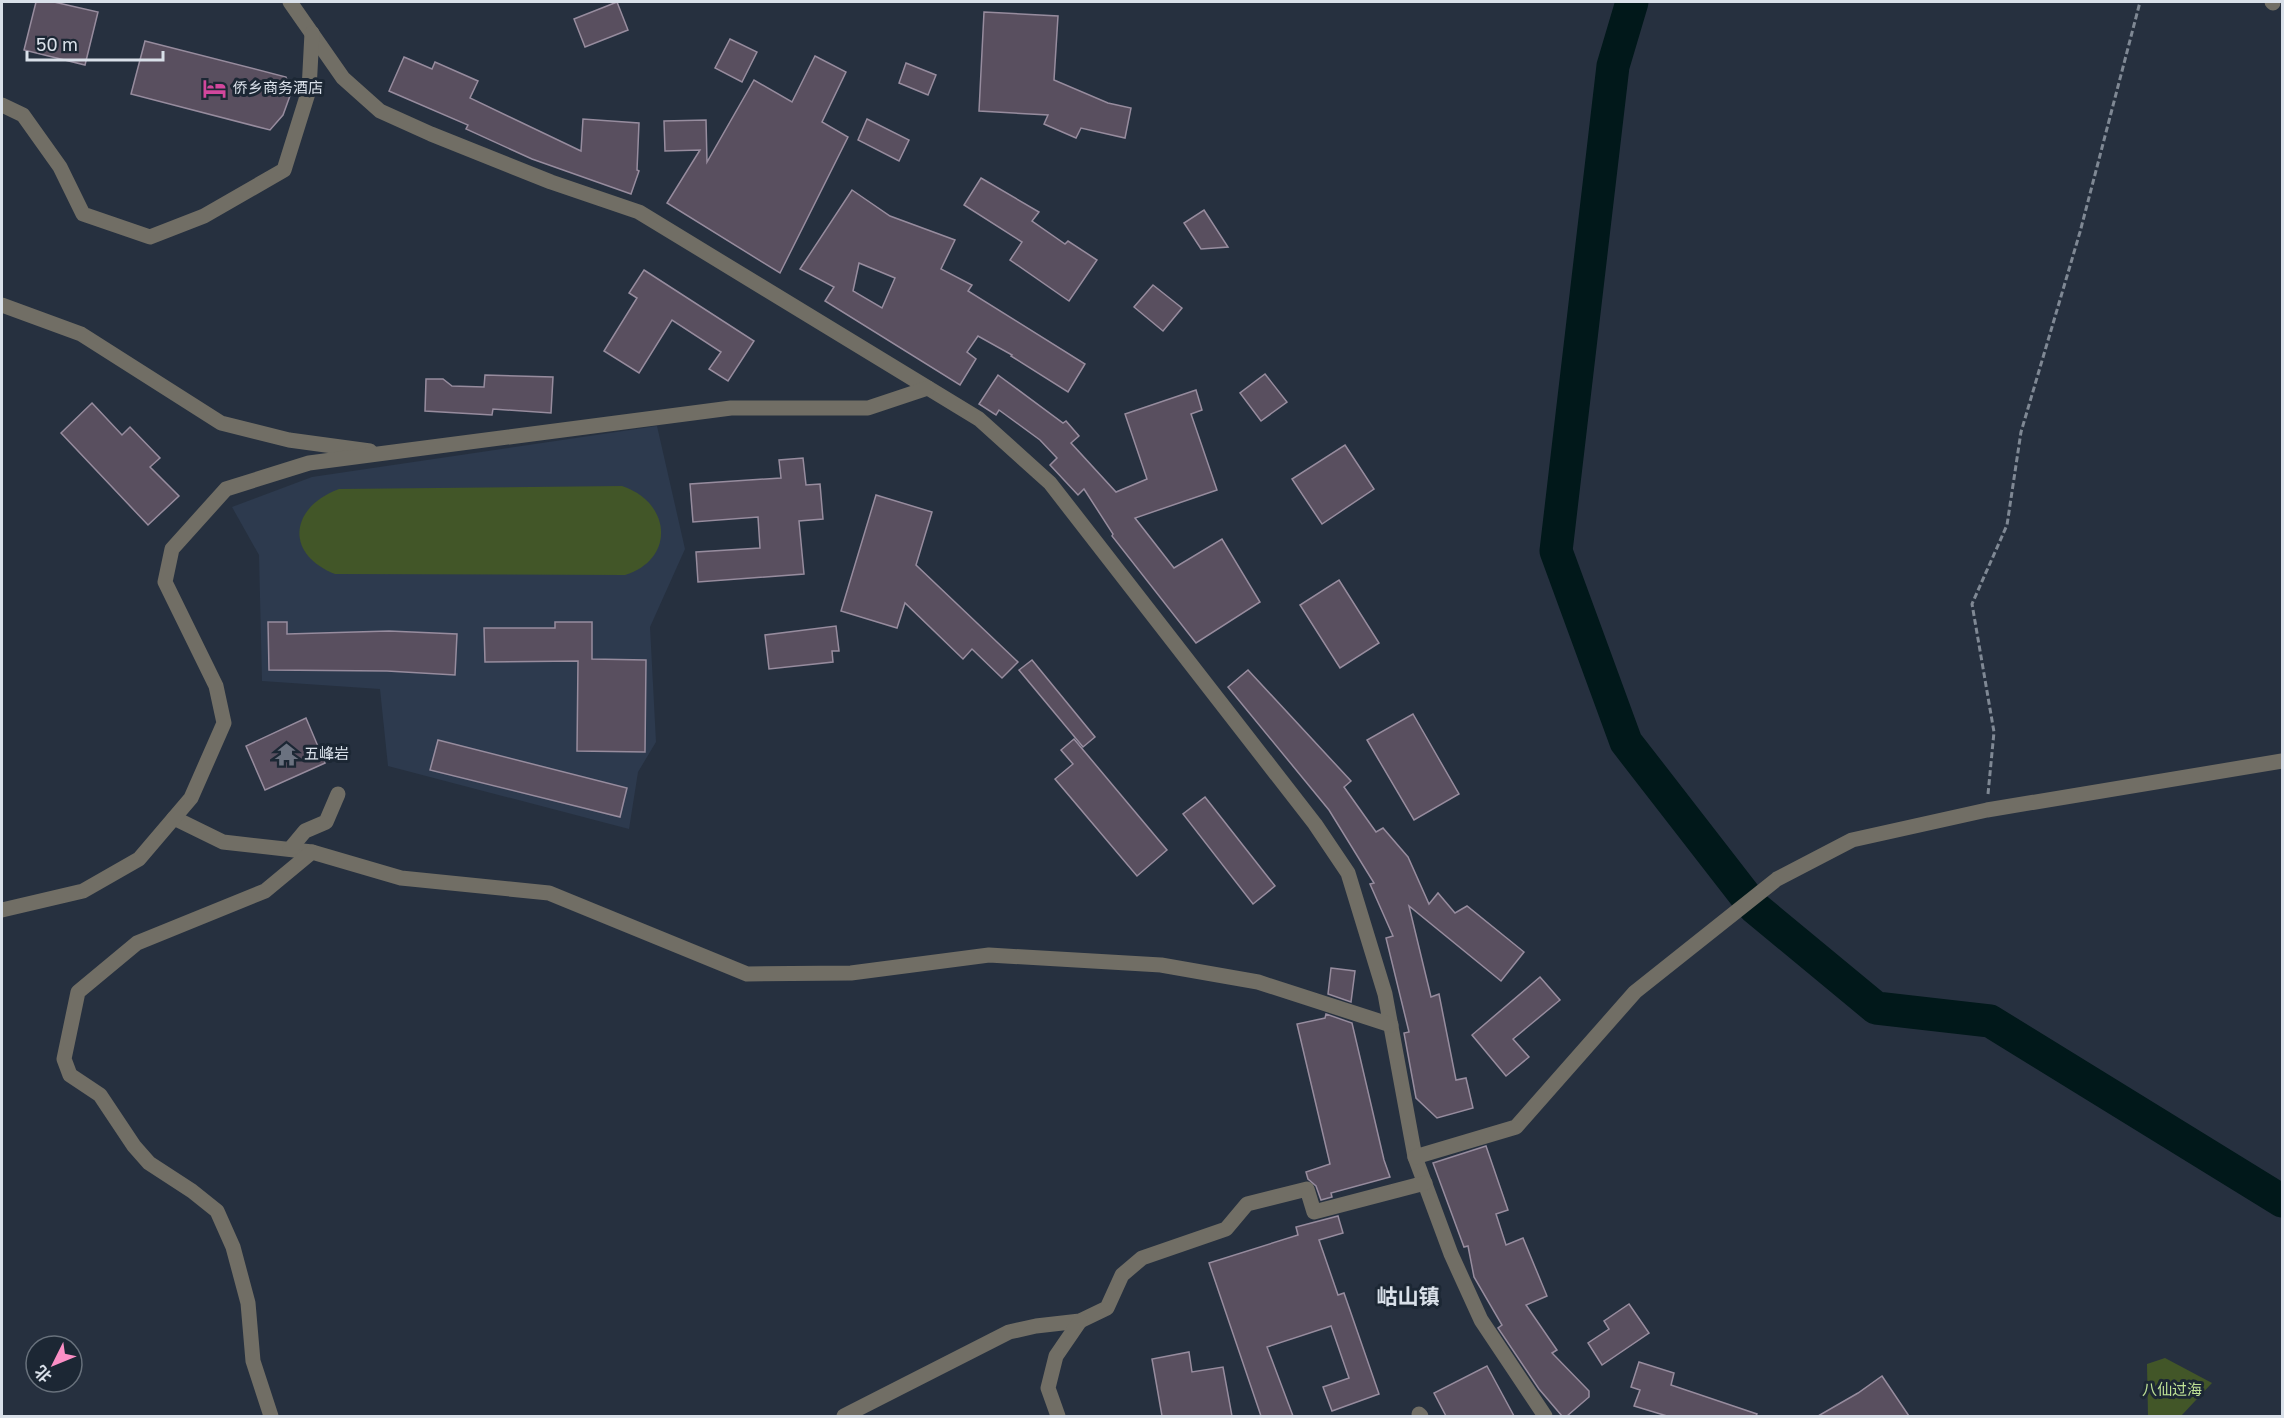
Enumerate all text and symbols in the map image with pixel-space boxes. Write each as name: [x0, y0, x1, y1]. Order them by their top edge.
scale bar: [27, 24, 164, 62]
text: 50 m: [36, 33, 78, 55]
hotel icon: 侨乡商务酒店: [202, 75, 228, 101]
place label: 侨乡商务酒店: [233, 78, 323, 96]
temple icon: 五峰岩: [273, 741, 299, 767]
place label: 五峰岩: [304, 744, 349, 762]
district label: 岵山镇: [1377, 1283, 1440, 1309]
north arrow: [24, 1334, 84, 1394]
text: 北: [30, 1362, 56, 1387]
park label: 八仙过海: [2142, 1380, 2202, 1398]

